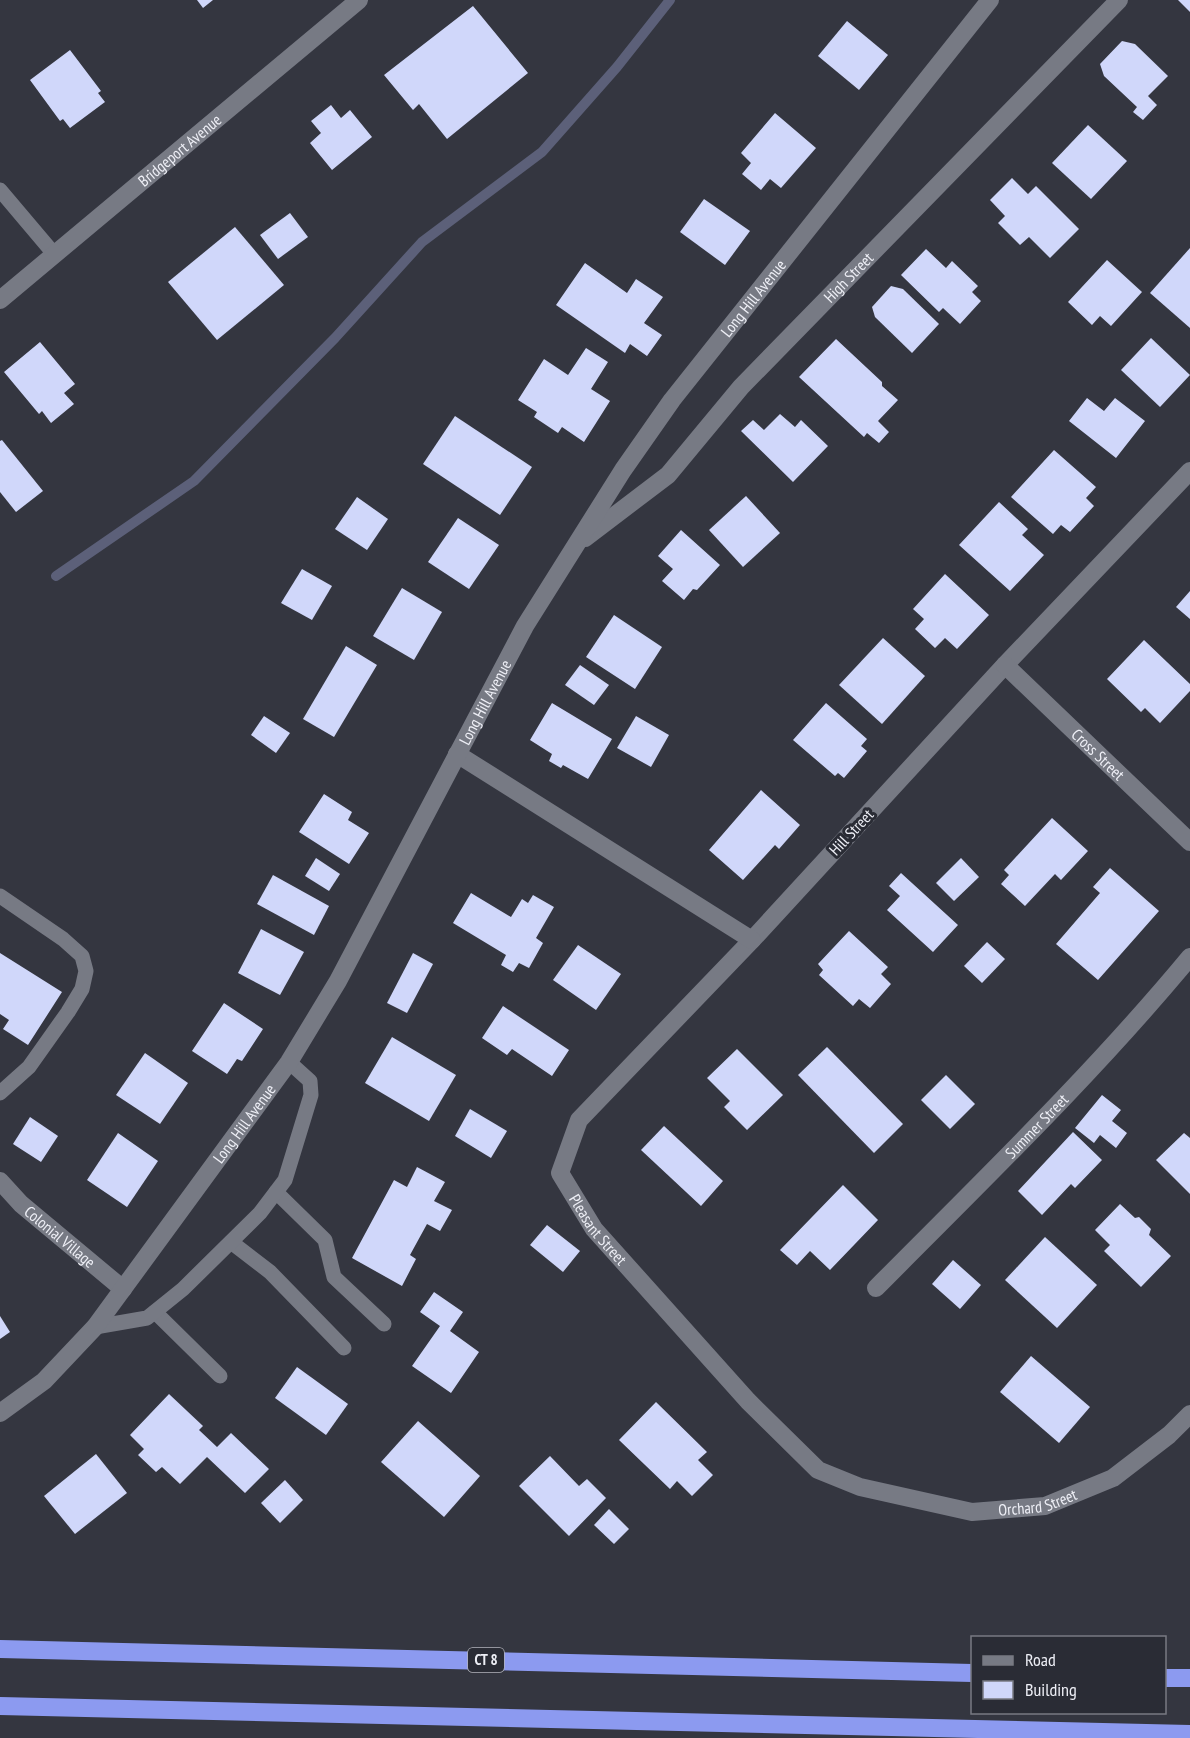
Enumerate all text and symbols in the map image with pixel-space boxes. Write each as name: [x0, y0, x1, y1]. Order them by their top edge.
street label: Bridgeport Avenue: [134, 109, 225, 190]
street label: High Street: [819, 247, 878, 307]
street label: Long Hill Avenue: [716, 255, 790, 341]
street label: Long Hill Avenue: [454, 656, 515, 748]
street label: Cross Street: [1068, 724, 1129, 785]
street label: Hill Street: [825, 804, 878, 859]
street label: Long Hill Avenue: [208, 1080, 280, 1167]
street label: Summer Street: [1001, 1089, 1073, 1163]
street label: Pleasant Street: [565, 1190, 632, 1269]
street label: Colonial Village: [20, 1201, 100, 1272]
street label: Orchard Street: [998, 1484, 1080, 1520]
legend: [971, 1636, 1166, 1714]
road number: CT 8: [468, 1648, 504, 1672]
text: Road: [1025, 1648, 1056, 1671]
text: Building: [1025, 1678, 1077, 1701]

